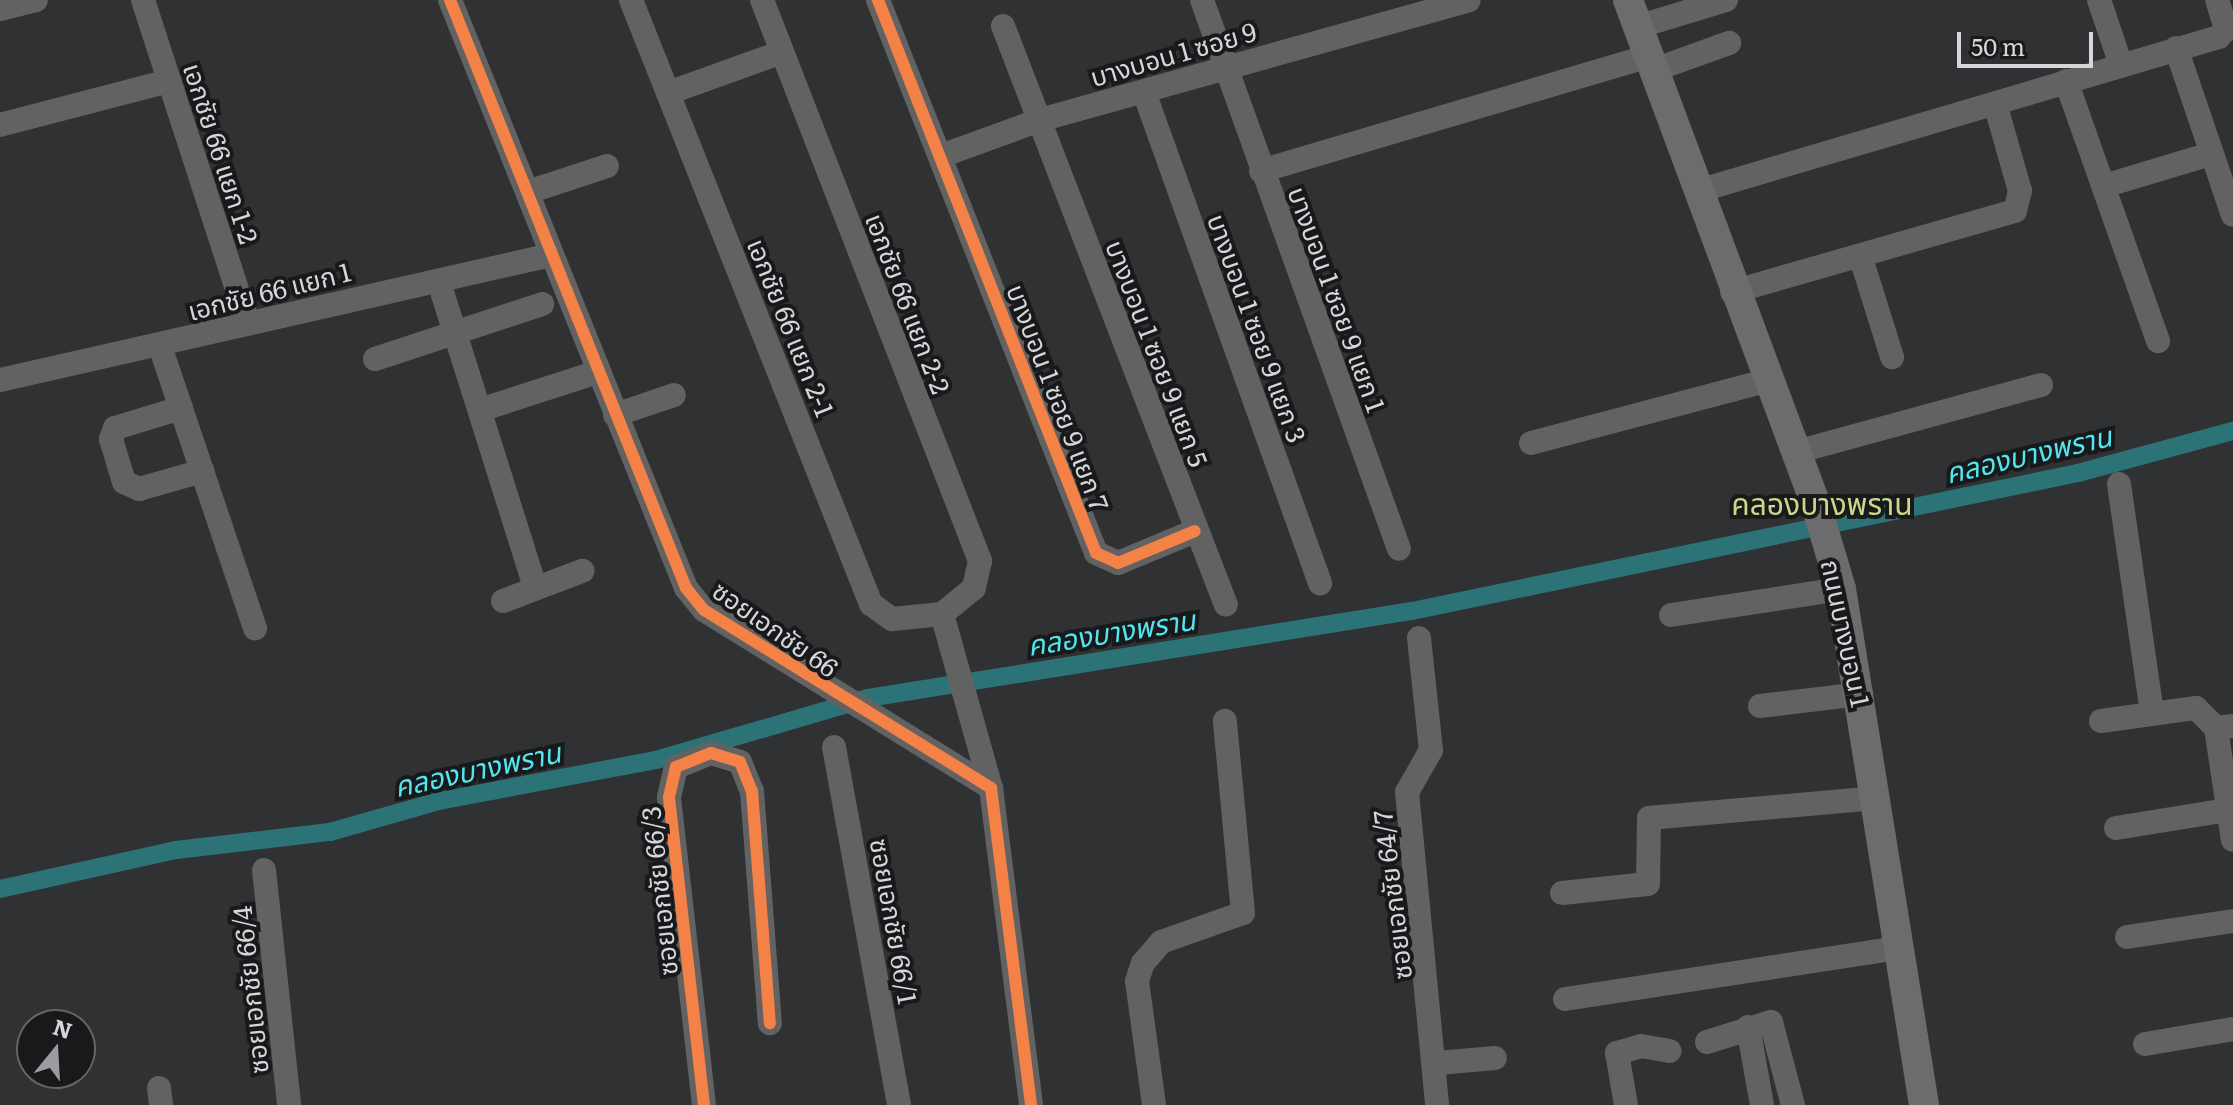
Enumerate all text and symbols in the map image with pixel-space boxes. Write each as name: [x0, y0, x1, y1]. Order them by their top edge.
street label: บางบอน 1 ซอย 9: [1086, 14, 1260, 92]
scale bar: [1961, 16, 2097, 66]
text: 50 m: [1971, 28, 2025, 63]
street label: เอกชัย 66 แยก 1-2: [178, 59, 266, 247]
street label: บางบอน 1 ซอย 9 แยก 1: [1283, 182, 1393, 416]
street label: เอกชัย 66 แยก 2-2: [860, 208, 958, 398]
street label: บางบอน 1 ซอย 9 แยก 3: [1202, 209, 1314, 447]
street label: เอกชัย 66 แยก 2-1: [742, 233, 842, 421]
street label: บางบอน 1 ซอย 9 แยก 5: [1100, 235, 1216, 471]
street label: เอกชัย 66 แยก 1: [184, 255, 354, 325]
street label: บางบอน 1 ซอย 9 แยก 7: [1001, 279, 1117, 515]
water label: คลองบางพราน: [1942, 418, 2114, 488]
district label: คลองบางพราน: [1731, 484, 1913, 520]
street label: ถนนบางบอน 1: [1816, 556, 1878, 710]
street label: ซอยเอกชัย 66: [707, 573, 845, 683]
water label: คลองบางพราน: [1025, 601, 1197, 661]
water label: คลองบางพราน: [391, 734, 563, 802]
street label: ซอยเอกชัย 66/3: [634, 805, 682, 977]
street label: ซอยเอกชัย 64/7: [1365, 809, 1417, 981]
street label: ซอยเอกชัย 66/1: [865, 836, 925, 1006]
street label: ซอยเอกชัย 66/4: [225, 905, 273, 1075]
north arrow: [16, 1009, 96, 1089]
text: N: [49, 1009, 77, 1046]

